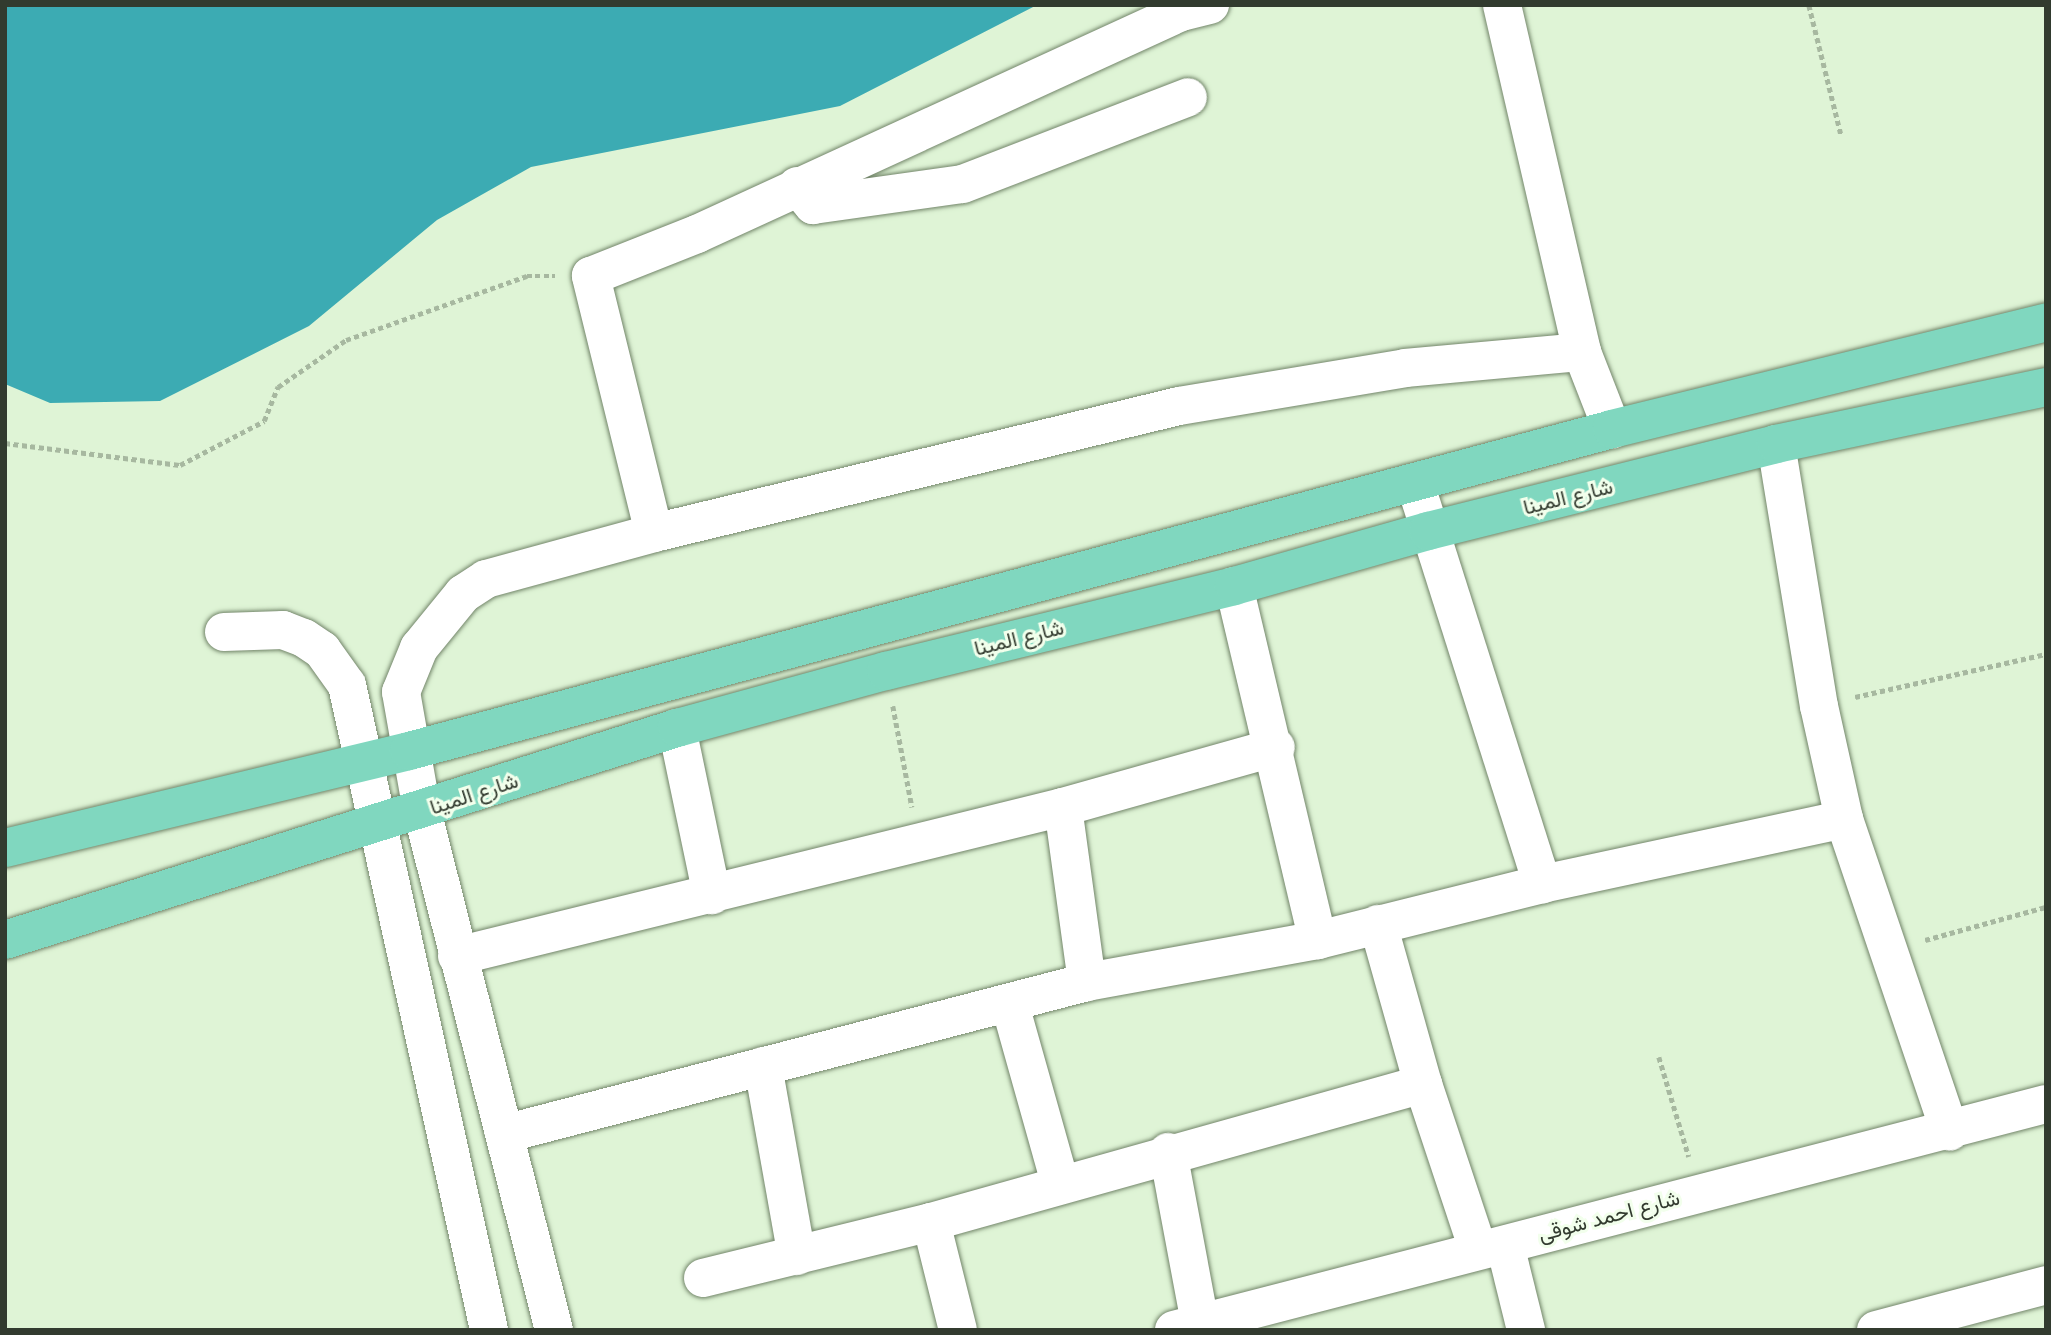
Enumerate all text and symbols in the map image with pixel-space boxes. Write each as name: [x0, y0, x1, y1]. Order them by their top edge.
street label: شارع المينا: [1521, 474, 1615, 520]
street label: شارع المينا: [972, 615, 1066, 661]
street label: شارع المينا: [427, 768, 521, 820]
street label: شارع احمد شوقى: [1536, 1185, 1682, 1247]

